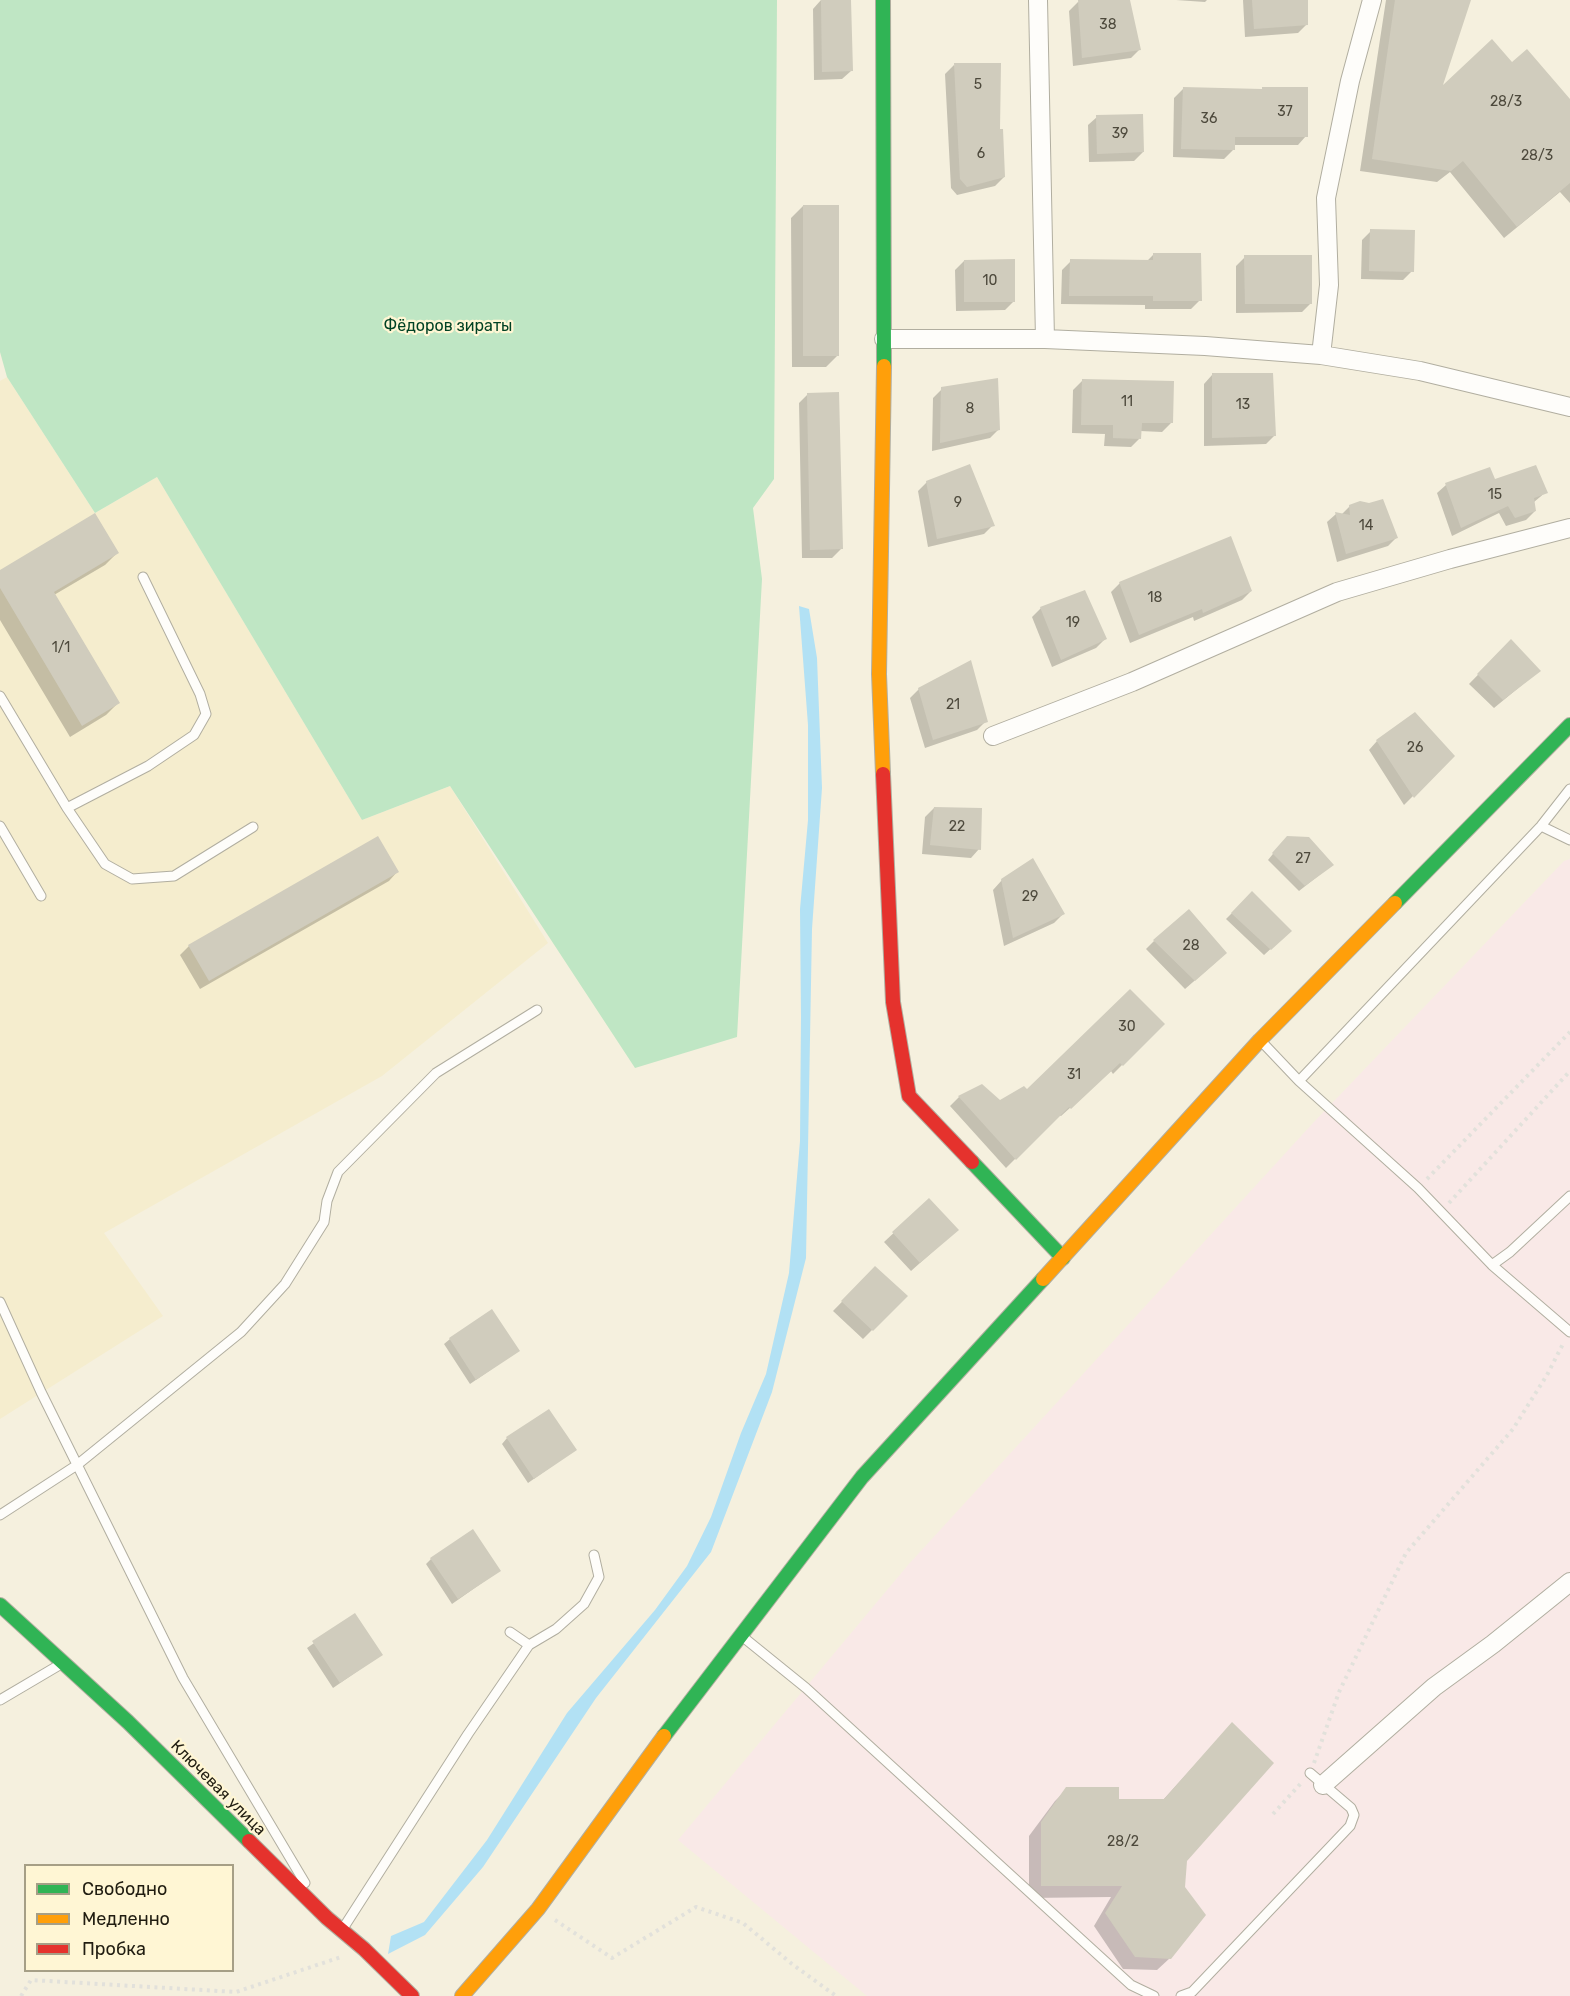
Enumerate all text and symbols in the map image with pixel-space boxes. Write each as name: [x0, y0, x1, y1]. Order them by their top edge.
house number: 38: [1099, 17, 1117, 33]
house number: 5: [974, 77, 982, 93]
house number: 28/3: [1490, 94, 1522, 110]
house number: 37: [1277, 104, 1293, 120]
house number: 36: [1201, 111, 1217, 127]
house number: 39: [1112, 126, 1128, 142]
house number: 6: [977, 146, 985, 162]
house number: 28/3: [1521, 148, 1553, 164]
house number: 10: [983, 273, 997, 289]
park label: Фёдоров зираты: [384, 316, 512, 336]
house number: 11: [1121, 394, 1133, 410]
house number: 13: [1236, 397, 1250, 413]
house number: 8: [966, 401, 974, 417]
house number: 15: [1488, 487, 1502, 503]
house number: 9: [954, 495, 962, 511]
house number: 14: [1359, 518, 1373, 534]
house number: 18: [1148, 590, 1162, 606]
house number: 19: [1066, 615, 1080, 631]
house number: 1/1: [52, 640, 70, 656]
house number: 21: [946, 697, 960, 713]
house number: 26: [1407, 740, 1423, 756]
house number: 22: [949, 819, 965, 835]
house number: 27: [1295, 851, 1311, 867]
house number: 29: [1022, 889, 1038, 905]
house number: 28: [1182, 938, 1200, 954]
house number: 30: [1118, 1019, 1136, 1035]
house number: 31: [1067, 1067, 1081, 1083]
street label: Ключевая улица: [166, 1736, 270, 1840]
house number: 28/2: [1107, 1834, 1139, 1850]
legend: [24, 1864, 234, 1972]
text: Свободно: [82, 1878, 167, 1900]
text: Медленно: [82, 1908, 170, 1930]
text: Пробка: [82, 1938, 146, 1960]

